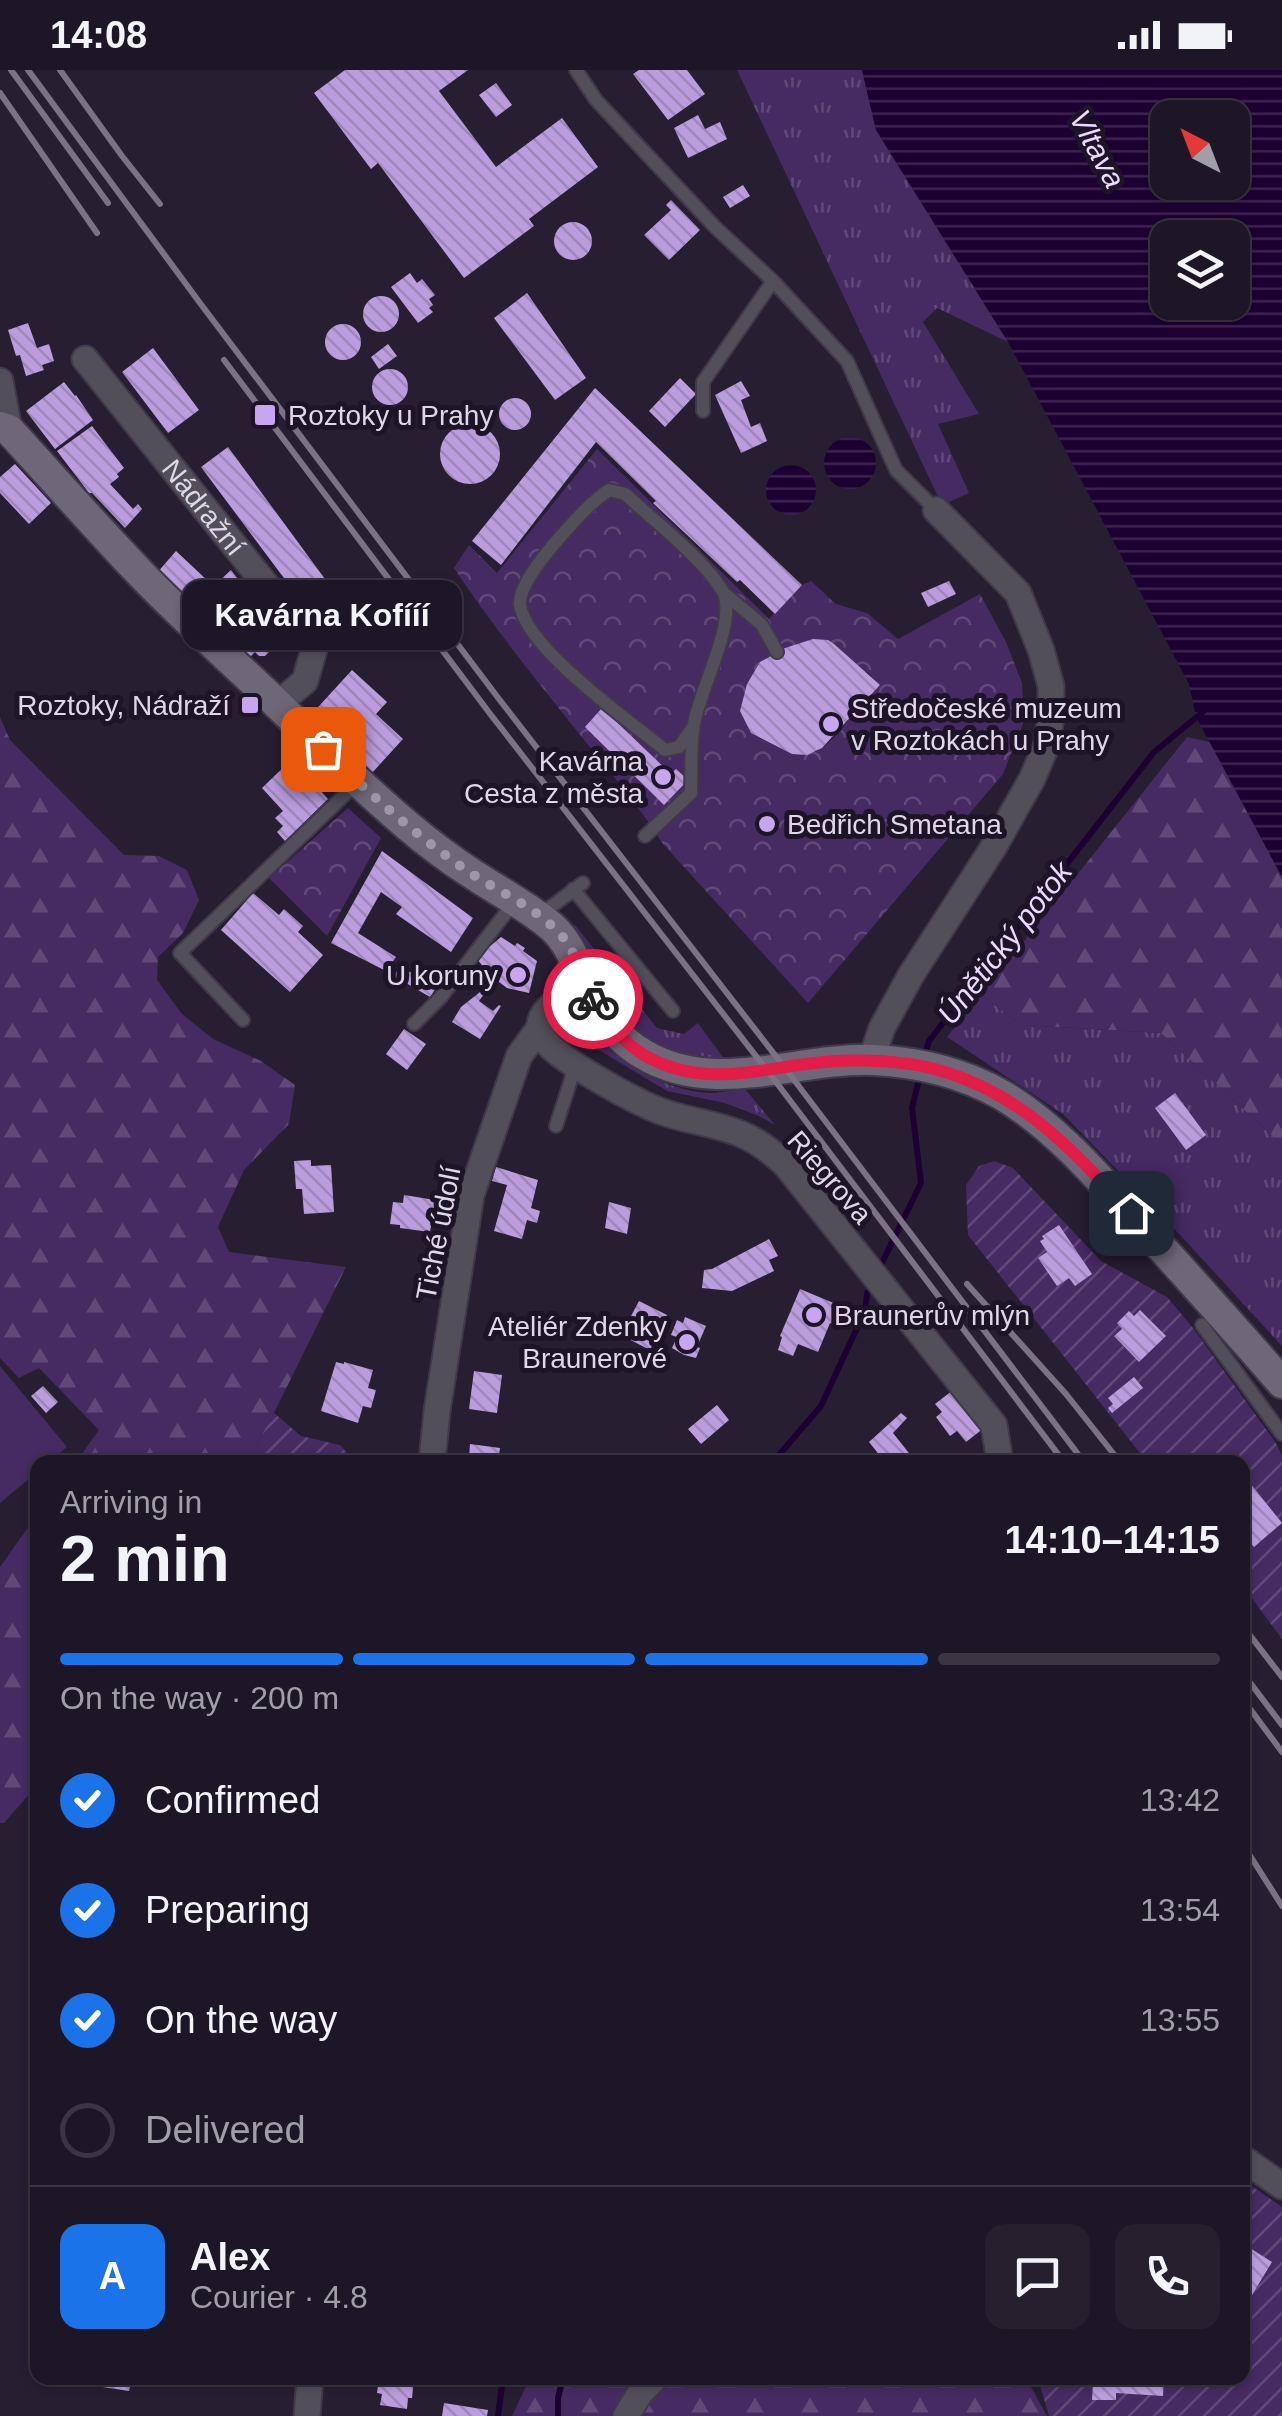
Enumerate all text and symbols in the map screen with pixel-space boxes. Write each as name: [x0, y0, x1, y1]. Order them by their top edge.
text: 14:08: [50, 14, 147, 56]
north arrow: [1150, 100, 1250, 200]
map controls: [1150, 100, 1250, 320]
water label: Vltava: [1063, 104, 1132, 193]
button: layers: [1150, 220, 1250, 320]
place label: Roztoky u Prahy: [288, 400, 493, 431]
marker: Roztoky u Prahy: [252, 402, 278, 428]
street label: Nádražní: [156, 454, 251, 562]
callout: Kavárna Kofííí: [183, 579, 463, 649]
text: Kavárna Kofííí: [214, 597, 430, 633]
place label: Roztoky, Nádraží: [17, 690, 230, 721]
place label: Středočeské muzeum v Roztokách u Prahy: [851, 693, 1122, 756]
marker: Roztoky, Nádraží: [239, 694, 261, 716]
pin: [281, 707, 366, 792]
marker: Středočeské muzeum v Roztokách u Prahy: [820, 713, 842, 735]
icon: bag: [296, 722, 351, 777]
place label: Kavárna Cesta z města: [464, 746, 643, 809]
marker: Kavárna Cesta z města: [652, 766, 674, 788]
place label: Bedřich Smetana: [787, 809, 1002, 840]
marker: Bedřich Smetana: [756, 813, 778, 835]
water label: Únětický potok: [931, 853, 1079, 1030]
courier: [543, 949, 643, 1049]
place label: U koruny: [386, 960, 498, 991]
marker: U koruny: [507, 964, 529, 986]
icon: bike: [566, 972, 621, 1027]
street label: Riegrova: [781, 1125, 878, 1230]
street label: Tiché údolí: [410, 1163, 467, 1303]
pin: [1089, 1171, 1174, 1256]
icon: home: [1104, 1186, 1159, 1241]
place label: Braunerův mlýn: [834, 1300, 1030, 1331]
marker: Braunerův mlýn: [803, 1304, 825, 1326]
place label: Ateliér Zdenky Braunerové: [488, 1311, 667, 1374]
marker: Ateliér Zdenky Braunerové: [676, 1331, 698, 1353]
text: Arriving in: [60, 1484, 202, 1520]
text: 14:10–14:15: [1004, 1519, 1220, 1561]
text: 2 min: [60, 1522, 230, 1595]
text: On the way · 200 m: [60, 1680, 339, 1716]
icon: check: [60, 1773, 115, 1828]
text: Confirmed: [145, 1779, 320, 1821]
text: 13:42: [1140, 1782, 1220, 1818]
icon: check: [60, 1883, 115, 1938]
text: Preparing: [145, 1889, 310, 1931]
text: 13:54: [1140, 1892, 1220, 1928]
icon: check: [60, 1993, 115, 2048]
text: On the way: [145, 1999, 337, 2041]
text: 13:55: [1140, 2002, 1220, 2038]
text: Delivered: [145, 2109, 306, 2151]
button: chat: [985, 2224, 1090, 2329]
button: phone: [1115, 2224, 1220, 2329]
text: Alex: [190, 2236, 270, 2278]
text: A: [99, 2255, 126, 2297]
text: Courier · 4.8: [190, 2279, 368, 2315]

